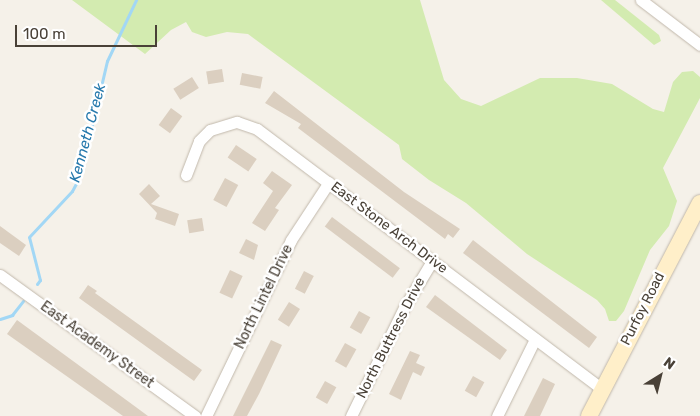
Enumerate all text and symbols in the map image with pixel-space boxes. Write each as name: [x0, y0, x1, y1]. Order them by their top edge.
scale bar: [18, 15, 160, 47]
text: 100 m: [23, 25, 65, 43]
water label: Kenneth Creek: [66, 81, 110, 185]
street label: East Stone Arch Drive: [327, 179, 451, 277]
street label: North Lintel Drive: [231, 242, 297, 352]
street label: Purfoy Road: [617, 270, 669, 348]
street label: North Buttress Drive: [353, 275, 429, 401]
street label: East Academy Street: [37, 298, 157, 392]
north arrow: [635, 351, 685, 401]
text: N: [660, 354, 678, 373]

